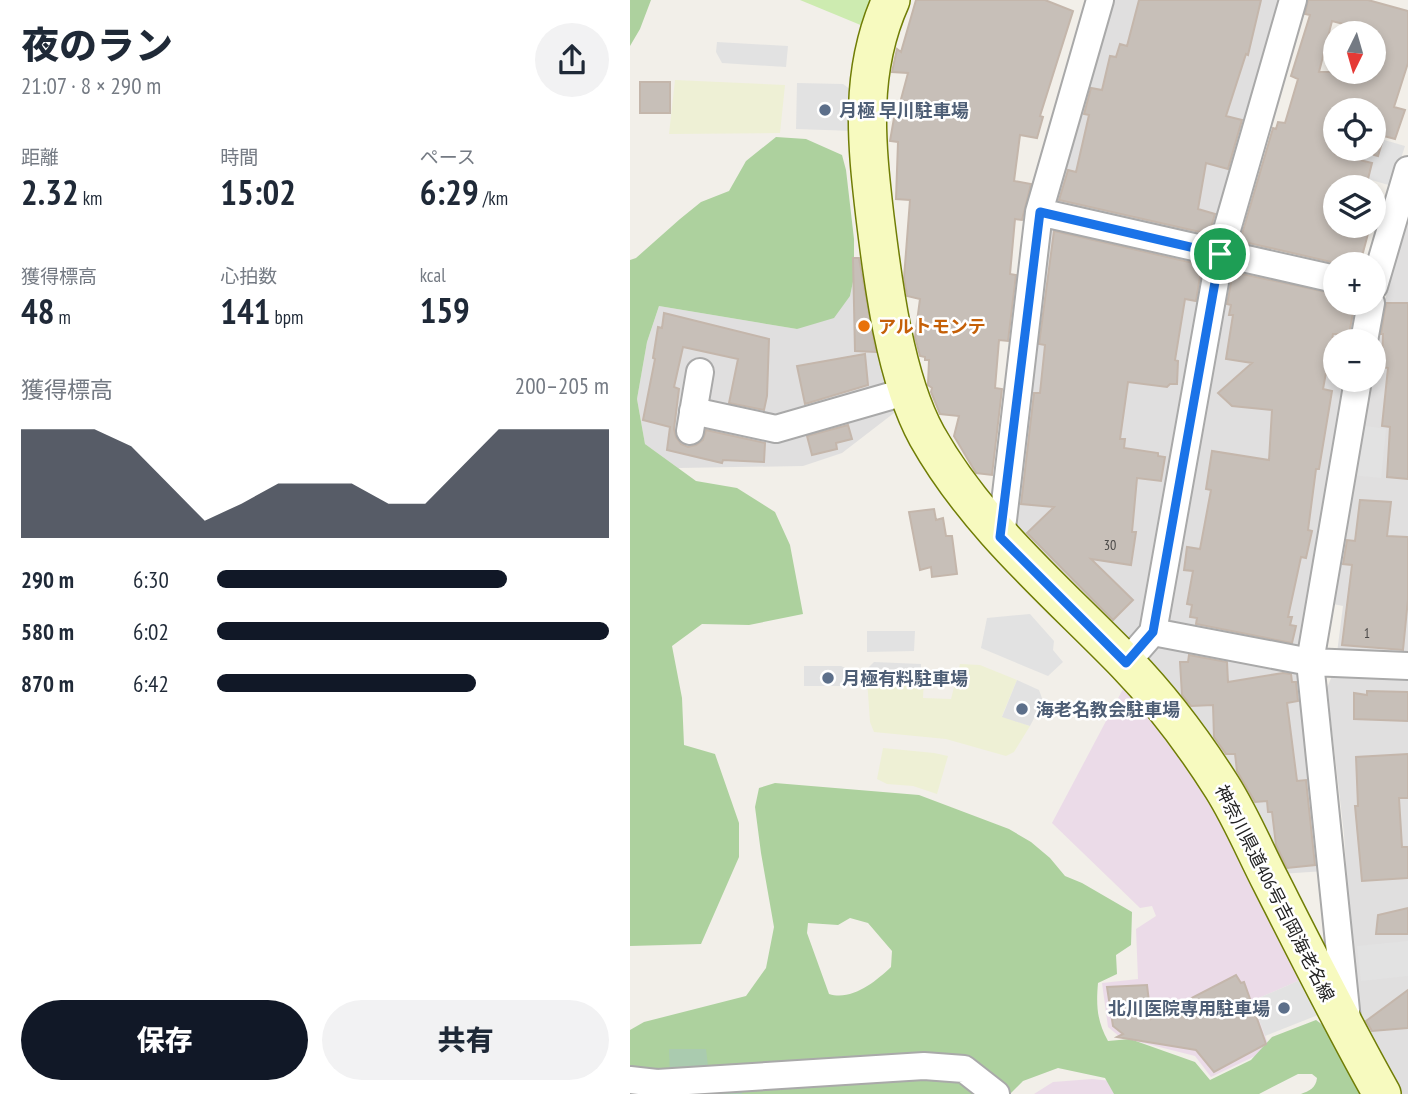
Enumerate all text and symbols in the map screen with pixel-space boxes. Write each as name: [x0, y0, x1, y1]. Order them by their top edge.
text: 夜のラン: [21, 20, 173, 69]
north arrow: [1323, 21, 1386, 84]
map controls: [1323, 21, 1386, 392]
button: share: [535, 23, 609, 97]
text: 21:07 · 8 × 290 m: [21, 71, 161, 100]
button: locate: [1323, 98, 1386, 161]
place label: 月極 早川駐車場: [839, 99, 969, 122]
marker: 月極 早川駐車場: [817, 102, 833, 118]
text: 距離: [21, 145, 59, 169]
text: 時間: [220, 145, 258, 169]
text: ペース: [420, 145, 476, 169]
text: 2.32: [21, 169, 79, 215]
text: 15:02: [220, 169, 296, 215]
text: 6:29: [420, 169, 479, 215]
button: layers: [1323, 175, 1386, 238]
text: km: [79, 186, 102, 210]
text: /km: [479, 186, 508, 210]
pin: [1190, 224, 1250, 284]
icon: arrive: [1201, 235, 1239, 273]
button: +: [1323, 252, 1386, 315]
text: kcal: [420, 263, 446, 287]
text: 獲得標高: [21, 264, 97, 288]
text: 心拍数: [220, 264, 277, 288]
text: 159: [420, 287, 470, 333]
text: 48: [21, 288, 54, 334]
text: 141: [220, 288, 271, 334]
text: m: [54, 305, 71, 329]
text: bpm: [271, 305, 303, 329]
place label: アルトモンテ: [878, 315, 986, 338]
marker: アルトモンテ: [856, 318, 872, 334]
button: −: [1323, 329, 1386, 392]
text: 200–205 m: [515, 371, 609, 400]
text: 獲得標高: [21, 375, 113, 404]
house number: 30: [1104, 536, 1116, 554]
text: 290 m: [21, 565, 74, 594]
text: 6:30: [133, 565, 169, 594]
text: 580 m: [21, 617, 74, 646]
text: 6:02: [133, 617, 169, 646]
house number: 1: [1364, 624, 1370, 642]
place label: 月極有料駐車場: [842, 667, 968, 690]
text: 870 m: [21, 669, 74, 698]
text: 6:42: [133, 669, 169, 698]
marker: 月極有料駐車場: [820, 670, 836, 686]
place label: 海老名教会駐車場: [1036, 698, 1180, 721]
marker: 海老名教会駐車場: [1014, 701, 1030, 717]
street label: 神奈川県道406号吉岡海老名線: [1210, 781, 1340, 1005]
place label: 北川医院専用駐車場: [1108, 997, 1270, 1020]
button: 保存: [21, 1000, 308, 1080]
button: 共有: [322, 1000, 609, 1080]
marker: 北川医院専用駐車場: [1276, 1000, 1292, 1016]

